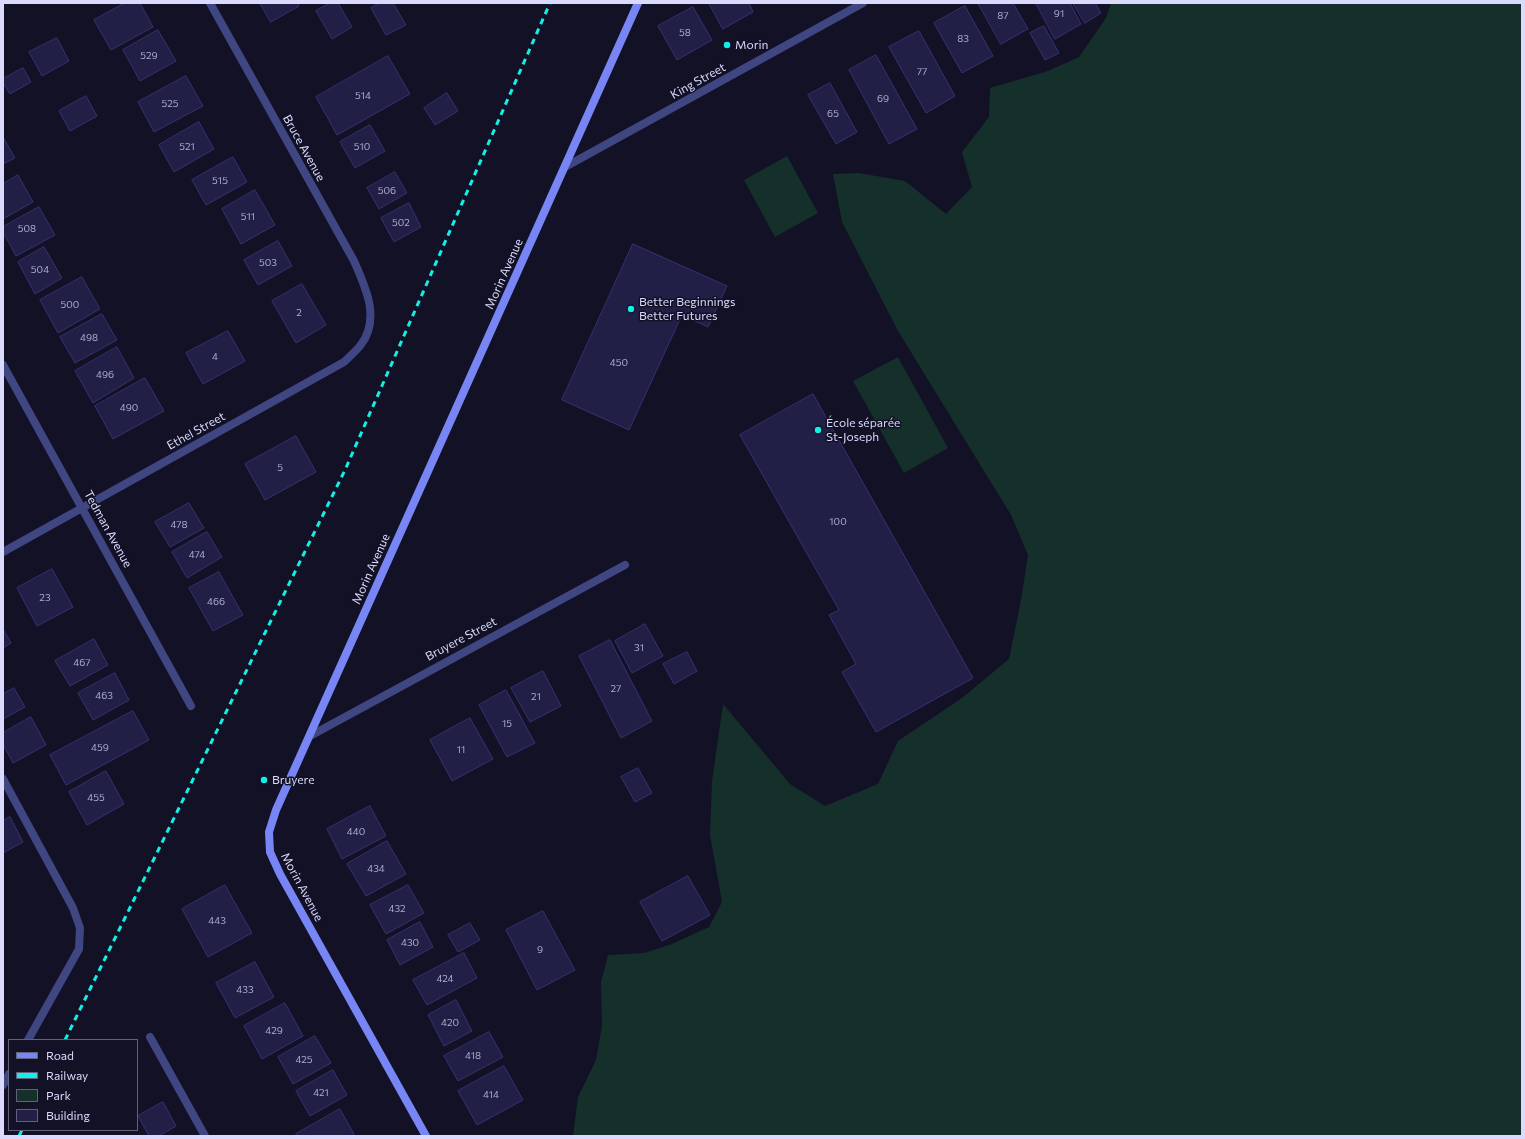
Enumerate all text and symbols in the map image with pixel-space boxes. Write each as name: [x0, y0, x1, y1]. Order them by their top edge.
house number: 91: [1054, 8, 1064, 20]
house number: 87: [997, 10, 1009, 22]
house number: 58: [679, 27, 691, 39]
house number: 83: [957, 33, 969, 45]
place label: Morin: [735, 38, 768, 52]
marker: Morin: [722, 40, 732, 50]
house number: 529: [140, 50, 158, 62]
street label: King Street: [668, 60, 728, 102]
house number: 77: [917, 66, 927, 78]
house number: 514: [355, 90, 371, 102]
house number: 69: [877, 93, 889, 105]
house number: 525: [161, 98, 179, 110]
house number: 65: [827, 108, 839, 120]
street label: Bruce Avenue: [280, 112, 328, 184]
house number: 521: [179, 141, 195, 153]
house number: 510: [354, 141, 370, 153]
house number: 515: [212, 175, 228, 187]
house number: 506: [378, 185, 396, 197]
house number: 511: [241, 211, 255, 223]
house number: 502: [392, 217, 410, 229]
house number: 508: [18, 223, 36, 235]
street label: Morin Avenue: [482, 237, 526, 311]
house number: 503: [259, 257, 277, 269]
house number: 504: [31, 264, 49, 276]
place label: Better Beginnings Better Futures: [639, 295, 736, 323]
house number: 500: [61, 299, 79, 311]
marker: Better Beginnings Better Futures: [626, 304, 636, 314]
house number: 2: [296, 307, 302, 319]
house number: 498: [80, 332, 98, 344]
house number: 4: [212, 351, 218, 363]
house number: 450: [610, 357, 628, 369]
house number: 496: [96, 369, 114, 381]
house number: 490: [120, 402, 138, 414]
street label: Ethel Street: [164, 409, 228, 453]
place label: École séparée St-Joseph: [826, 416, 900, 444]
marker: École séparée St-Joseph: [813, 425, 823, 435]
house number: 5: [277, 462, 283, 474]
street label: Tedman Avenue: [81, 488, 135, 570]
house number: 100: [829, 516, 847, 528]
house number: 478: [170, 519, 188, 531]
street label: Morin Avenue: [349, 532, 393, 606]
house number: 474: [189, 549, 205, 561]
house number: 23: [39, 592, 51, 604]
house number: 466: [207, 596, 225, 608]
street label: Bruyere Street: [423, 614, 499, 664]
house number: 31: [634, 642, 644, 654]
house number: 467: [73, 657, 91, 669]
house number: 27: [611, 683, 621, 695]
house number: 463: [95, 690, 113, 702]
house number: 21: [531, 691, 541, 703]
house number: 15: [502, 718, 512, 730]
house number: 459: [91, 742, 109, 754]
house number: 11: [457, 744, 465, 756]
place label: Bruyere: [272, 773, 314, 787]
marker: Bruyere: [259, 775, 269, 785]
house number: 455: [87, 792, 105, 804]
house number: 440: [347, 826, 365, 838]
street label: Morin Avenue: [278, 850, 326, 924]
house number: 434: [367, 863, 385, 875]
house number: 432: [388, 903, 406, 915]
house number: 443: [208, 915, 226, 927]
house number: 430: [401, 937, 419, 949]
house number: 9: [537, 944, 543, 956]
house number: 424: [436, 973, 454, 985]
house number: 433: [236, 984, 254, 996]
house number: 420: [441, 1017, 459, 1029]
house number: 429: [265, 1025, 283, 1037]
legend: [8, 1039, 138, 1131]
text: Road: [46, 1048, 74, 1062]
house number: 418: [465, 1050, 481, 1062]
house number: 425: [295, 1054, 313, 1066]
text: Railway: [46, 1068, 88, 1082]
house number: 421: [313, 1087, 329, 1099]
text: Park: [46, 1088, 71, 1102]
house number: 414: [483, 1089, 499, 1101]
text: Building: [46, 1108, 90, 1122]

